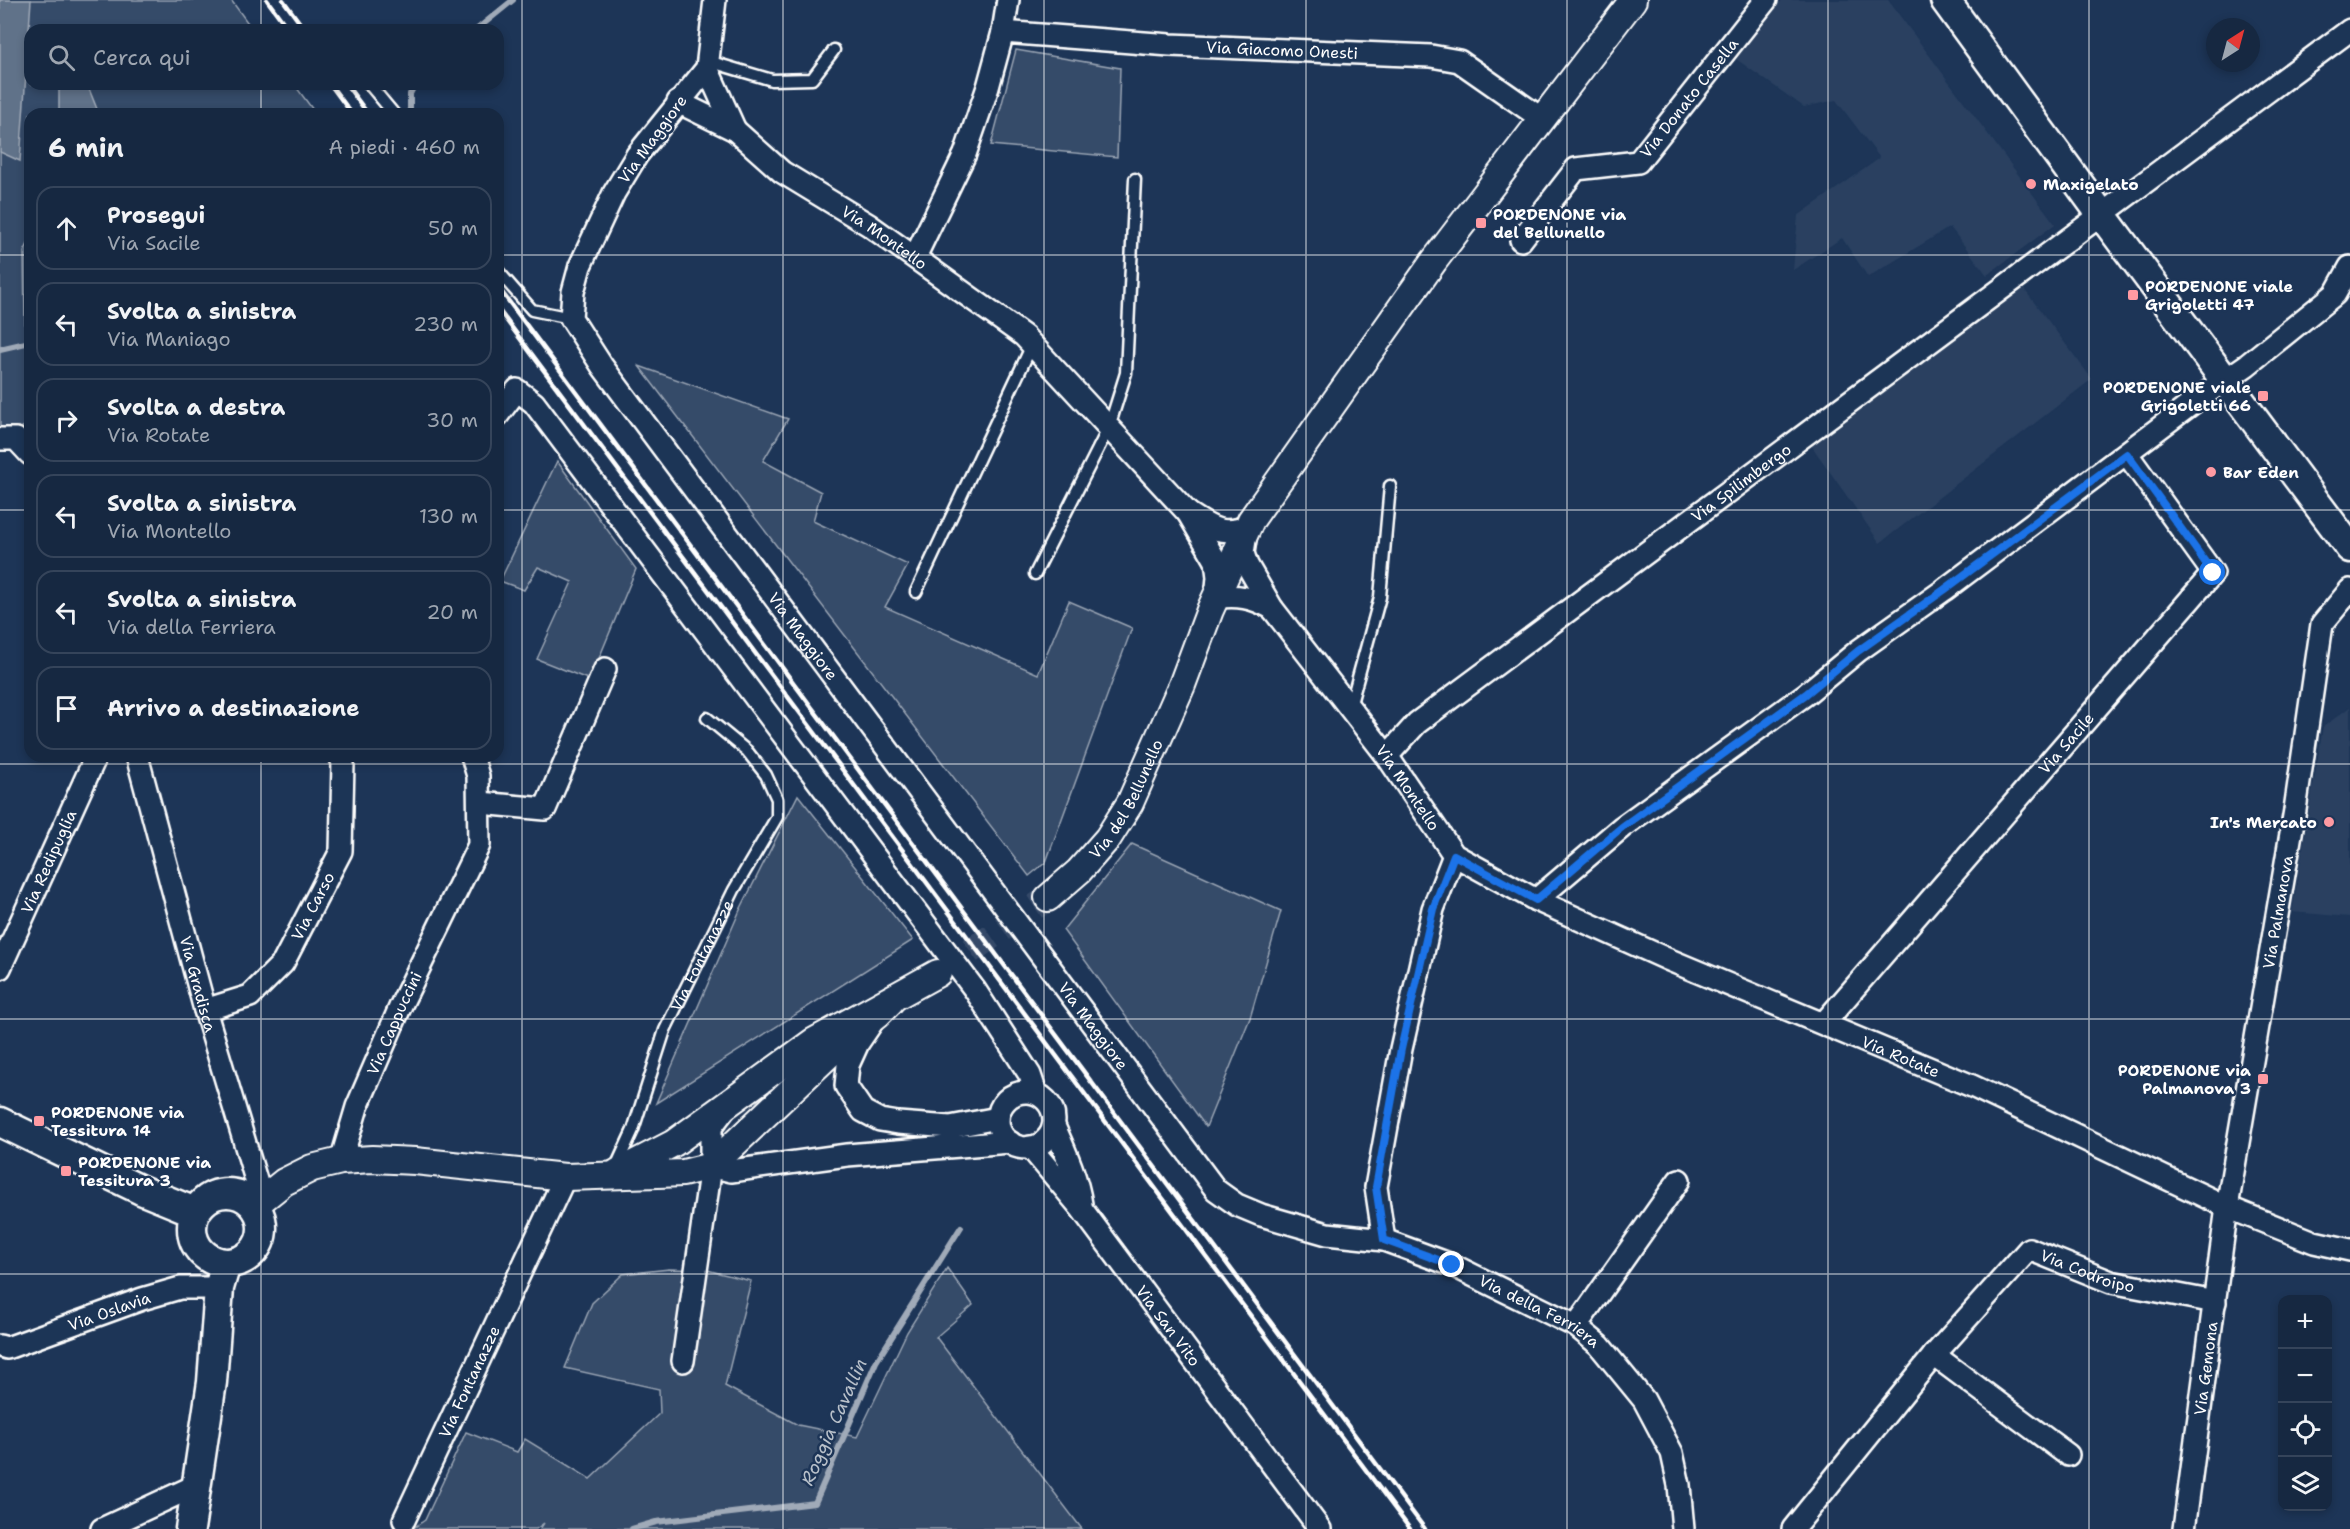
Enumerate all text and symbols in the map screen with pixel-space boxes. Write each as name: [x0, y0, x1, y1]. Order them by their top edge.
north arrow: [2206, 18, 2260, 72]
search box: [24, 24, 504, 90]
street label: Via Donato Casella: [1635, 34, 1743, 162]
street label: Via Giacomo Onesti: [1206, 37, 1358, 64]
icon: search: [45, 41, 78, 74]
text: Cerca qui: [93, 43, 191, 72]
street label: Via Maggiore: [613, 91, 692, 188]
text: 6 min: [48, 130, 124, 165]
text: A piedi · 460 m: [328, 134, 480, 160]
place label: Maxigelato: [2043, 174, 2139, 195]
marker: Maxigelato: [2024, 177, 2038, 191]
text: Prosegui: [107, 201, 205, 230]
street label: Via Montello: [837, 201, 931, 274]
place label: PORDENONE via del Bellunello: [1493, 204, 1626, 243]
icon: ahead: [50, 212, 83, 245]
text: 50 m: [428, 215, 478, 241]
marker: PORDENONE via del Bellunello: [1474, 216, 1488, 230]
text: Via Sacile: [107, 230, 201, 256]
place label: PORDENONE viale Grigoletti 47: [2145, 276, 2294, 315]
marker: PORDENONE viale Grigoletti 47: [2126, 288, 2140, 302]
text: Svolta a sinistra: [107, 297, 296, 326]
icon: left: [50, 308, 83, 341]
text: 230 m: [413, 311, 478, 337]
text: Via Maniago: [107, 326, 231, 352]
place label: PORDENONE viale Grigoletti 66: [2103, 377, 2251, 416]
marker: PORDENONE viale Grigoletti 66: [2256, 389, 2270, 403]
text: Svolta a destra: [107, 393, 285, 422]
icon: right: [50, 404, 83, 437]
text: 30 m: [426, 407, 478, 433]
text: Via Rotate: [107, 422, 210, 448]
street label: Via Spilimbergo: [1687, 439, 1795, 527]
place label: Bar Eden: [2223, 462, 2299, 483]
marker: Bar Eden: [2204, 465, 2218, 479]
text: Svolta a sinistra: [107, 489, 296, 518]
icon: left: [50, 500, 83, 533]
text: 130 m: [419, 503, 478, 529]
text: Via Montello: [107, 518, 231, 544]
route start: [2199, 559, 2225, 585]
text: Svolta a sinistra: [107, 585, 296, 614]
street label: Via Maggiore: [763, 588, 842, 685]
icon: left: [50, 596, 83, 629]
text: 20 m: [427, 599, 478, 625]
text: Via della Ferriera: [107, 614, 276, 640]
icon: arrive: [50, 692, 83, 725]
text: Arrivo a destinazione: [107, 694, 359, 723]
street label: Via Sacile: [2034, 708, 2099, 779]
street label: Via del Bellunello: [1085, 736, 1168, 863]
street label: Via Montello: [1371, 741, 1444, 835]
street label: Via Redipuglia: [16, 806, 81, 917]
place label: In's Mercato: [2210, 812, 2317, 833]
marker: In's Mercato: [2322, 815, 2336, 829]
street label: Via Palmanova: [2258, 854, 2298, 971]
street label: Via Carso: [287, 868, 339, 944]
street label: Via Fontanazze: [666, 896, 738, 1015]
street label: Via Gradisca: [175, 934, 221, 1035]
street label: Via Cappuccini: [362, 968, 427, 1078]
street label: Via Maggiore: [1054, 978, 1133, 1074]
street label: Via Rotate: [1858, 1031, 1943, 1082]
place label: PORDENONE via Palmanova 3: [2118, 1060, 2251, 1099]
marker: PORDENONE via Palmanova 3: [2256, 1072, 2270, 1086]
place label: PORDENONE via Tessitura 14: [51, 1102, 184, 1141]
marker: PORDENONE via Tessitura 14: [32, 1114, 46, 1128]
place label: PORDENONE via Tessitura 3: [78, 1152, 211, 1191]
marker: PORDENONE via Tessitura 3: [59, 1164, 73, 1178]
street label: Via Codroipo: [2037, 1245, 2136, 1297]
route end: [1438, 1251, 1464, 1277]
street label: Via della Ferriera: [1475, 1270, 1604, 1352]
street label: Via San Vito: [1131, 1281, 1205, 1370]
street label: Via Oslavia: [65, 1287, 153, 1336]
map controls: [2278, 1295, 2332, 1511]
button: +: [2278, 1295, 2332, 1349]
street label: Via Gemona: [2189, 1320, 2223, 1417]
street label: Via Fontanazze: [434, 1322, 505, 1441]
button: −: [2278, 1349, 2332, 1403]
water label: Roggia Cavallin: [795, 1355, 873, 1489]
button: locate: [2278, 1403, 2332, 1457]
button: layers: [2278, 1457, 2332, 1511]

